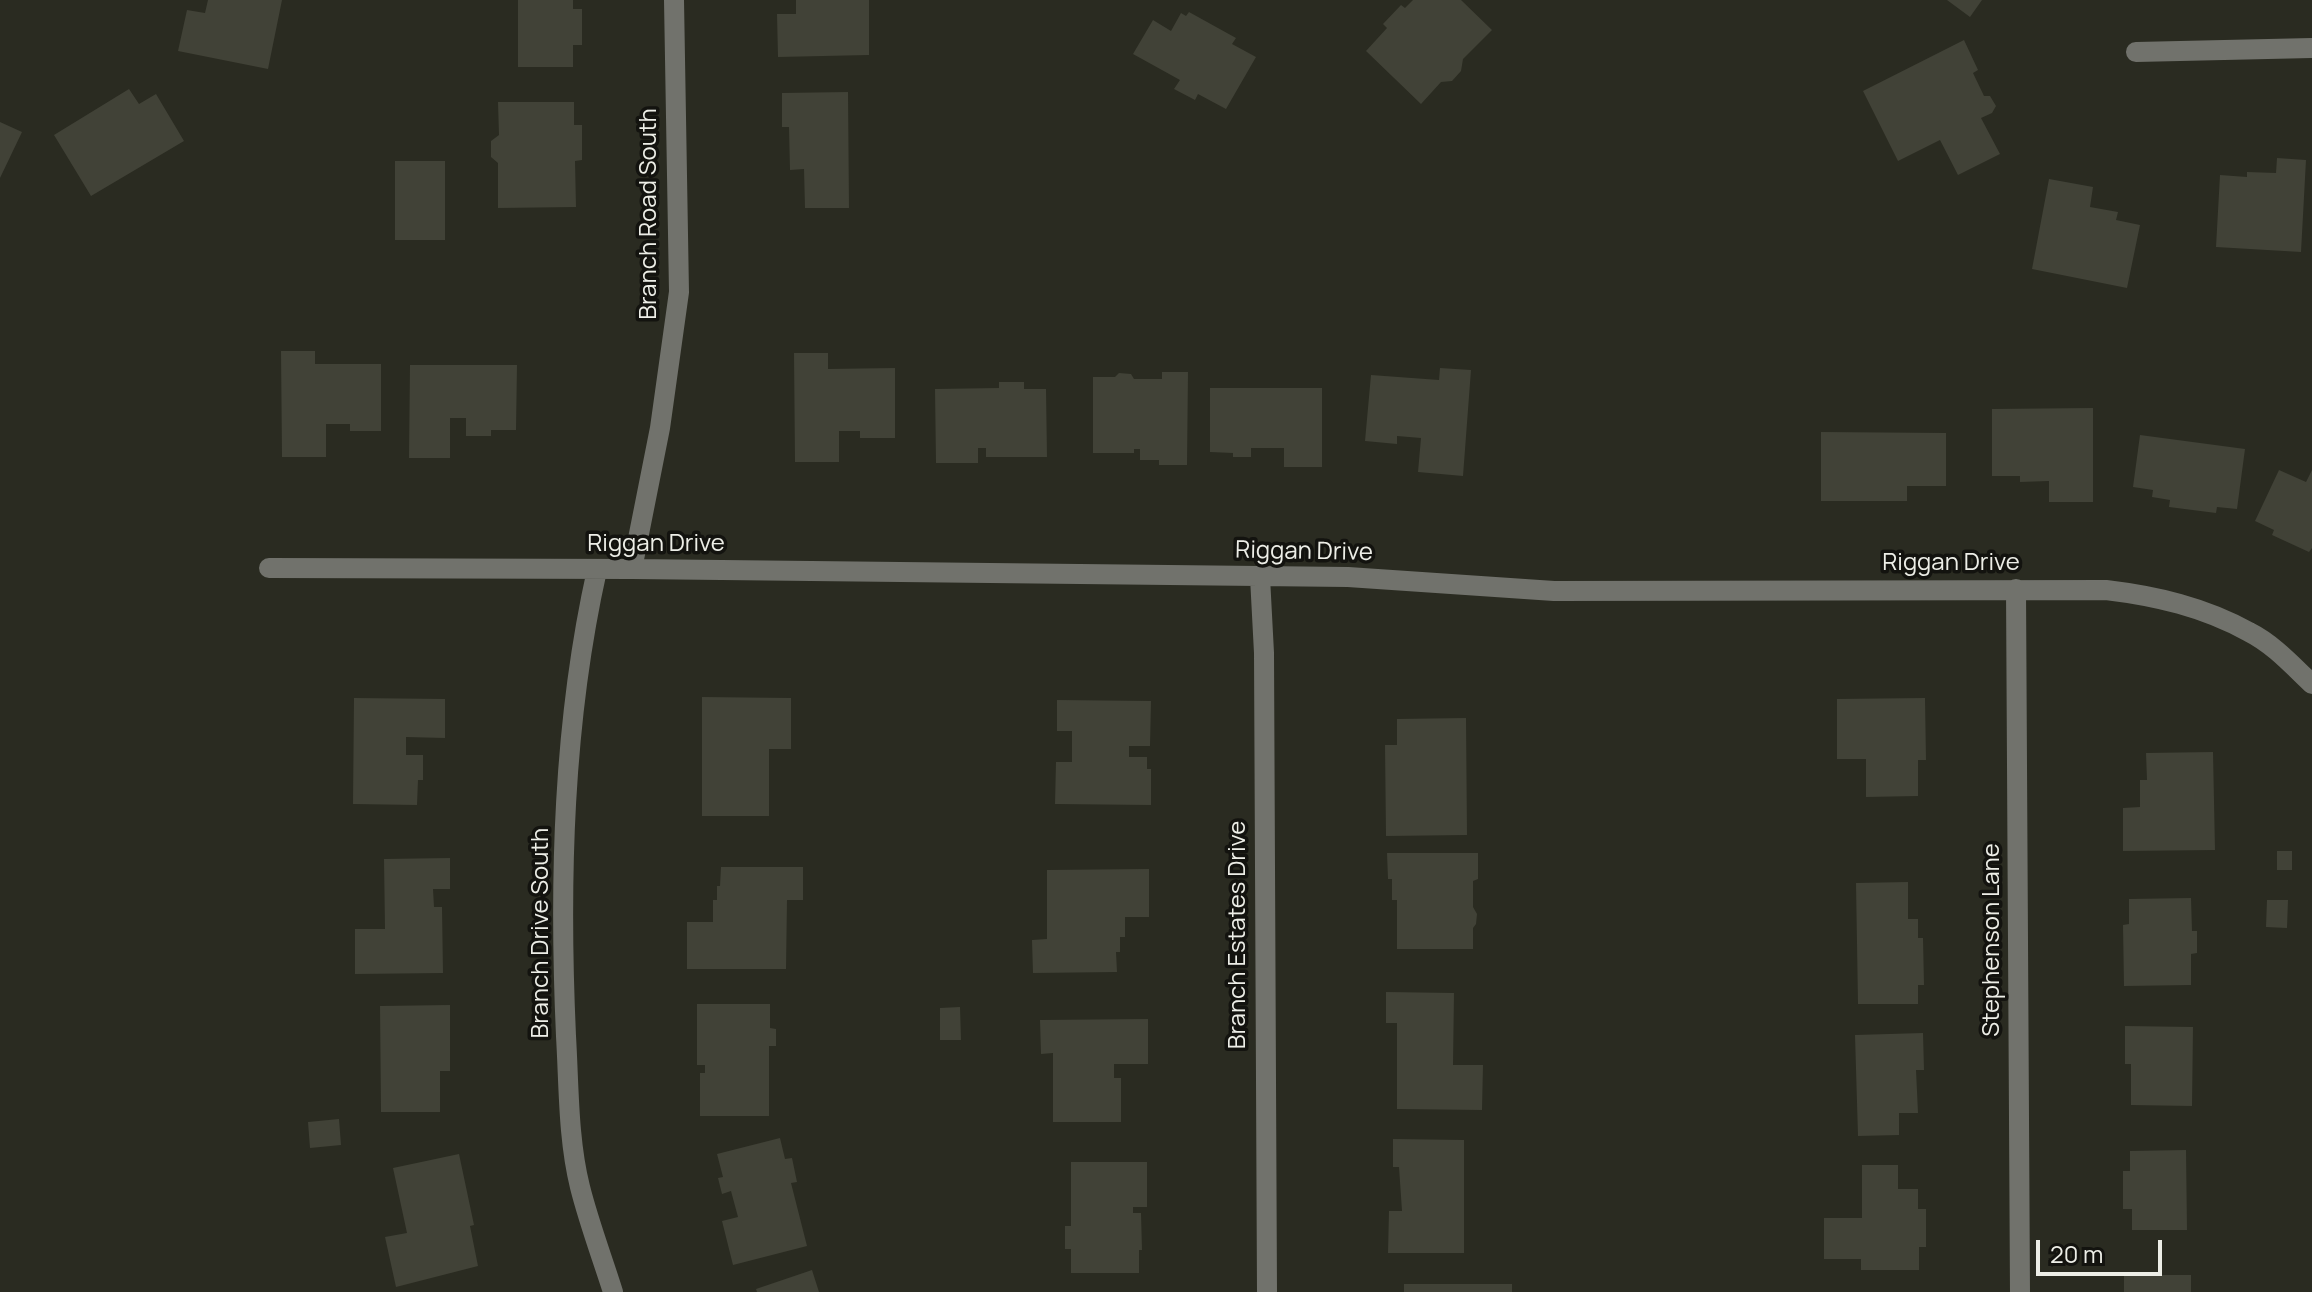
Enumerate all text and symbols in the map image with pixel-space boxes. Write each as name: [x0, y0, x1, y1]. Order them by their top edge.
street label: Branch Road South: [635, 108, 663, 320]
street label: Riggan Drive: [587, 530, 725, 558]
street label: Riggan Drive: [1235, 536, 1373, 568]
street label: Riggan Drive: [1882, 549, 2020, 577]
street label: Branch Estates Drive: [1224, 821, 1252, 1049]
street label: Branch Drive South: [527, 828, 555, 1038]
street label: Stephenson Lane: [1978, 843, 2006, 1037]
scale bar: [2040, 1224, 2166, 1274]
text: 20 m: [2050, 1237, 2103, 1270]

